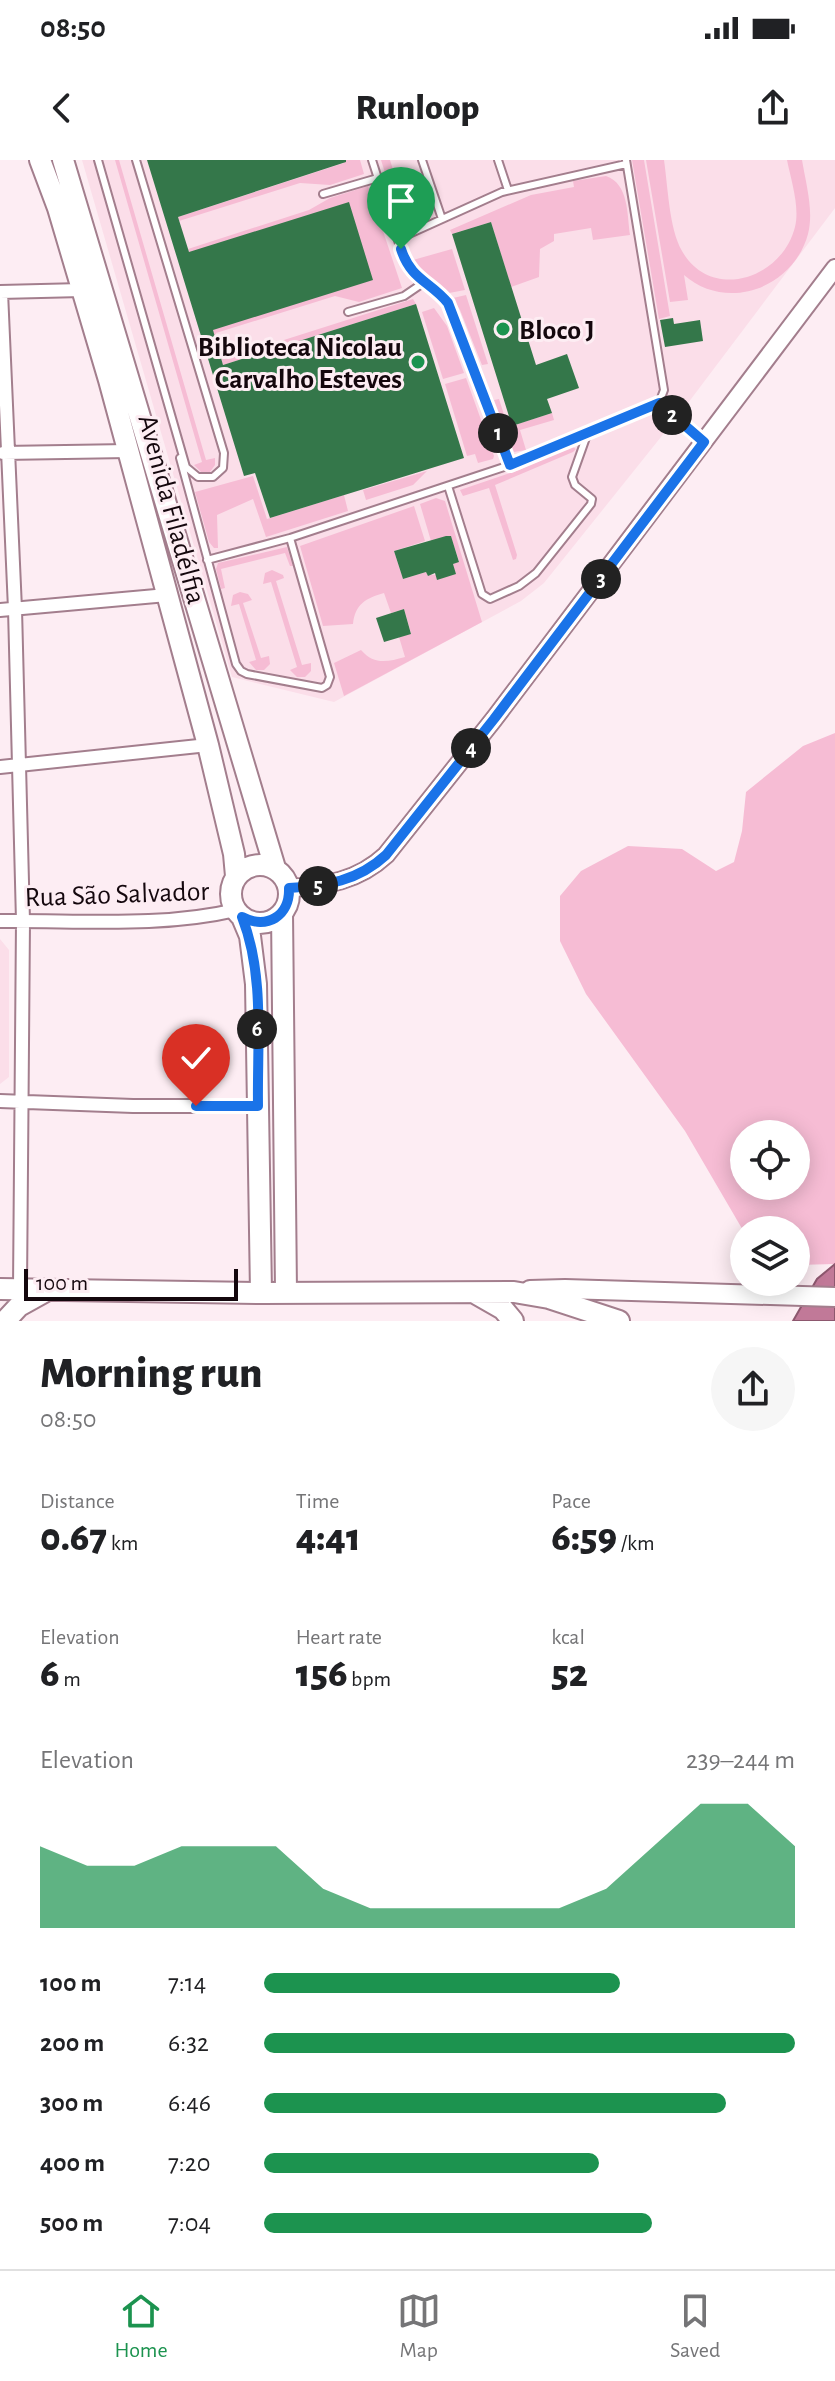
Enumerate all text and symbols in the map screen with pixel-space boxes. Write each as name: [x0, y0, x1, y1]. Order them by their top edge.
text: 08:50: [40, 13, 106, 43]
icon: back: [40, 86, 84, 130]
icon: share: [751, 86, 795, 130]
text: Runloop: [356, 90, 479, 126]
pin: [367, 167, 435, 249]
icon: arrive: [379, 179, 423, 223]
place label: Bloco J: [519, 317, 595, 345]
marker: Bloco J: [494, 320, 512, 338]
place label: Biblioteca Nicolau Carvalho Esteves: [198, 334, 402, 394]
marker: Biblioteca Nicolau Carvalho Esteves: [409, 353, 427, 371]
pin: 2: [652, 395, 692, 435]
text: 2: [667, 404, 677, 426]
street label: Avenida Filadélfia: [132, 412, 210, 607]
pin: 1: [478, 413, 518, 453]
text: 1: [494, 422, 502, 444]
pin: 3: [581, 559, 621, 599]
text: 3: [596, 568, 606, 590]
pin: 4: [451, 728, 491, 768]
text: 4: [465, 737, 477, 759]
pin: 5: [298, 866, 338, 906]
text: 5: [313, 875, 323, 897]
street label: Rua São Salvador: [24, 878, 210, 912]
pin: 6: [237, 1009, 277, 1049]
text: 6: [252, 1018, 262, 1040]
pin: [162, 1024, 230, 1106]
icon: check: [174, 1036, 218, 1080]
map controls: [730, 1120, 810, 1296]
button: locate: [730, 1120, 810, 1200]
button: layers: [730, 1216, 810, 1296]
scale bar: [24, 1265, 238, 1301]
text: 100 m: [36, 1272, 88, 1294]
button: share: [711, 1347, 795, 1431]
text: Morning run: [40, 1352, 263, 1396]
text: 08:50: [40, 1406, 97, 1432]
text: Distance: [40, 1490, 115, 1512]
text: Time: [296, 1490, 340, 1512]
text: Pace: [551, 1490, 591, 1512]
text: 0.67: [40, 1518, 107, 1558]
text: 4:41: [296, 1518, 361, 1558]
text: 6:59: [551, 1518, 617, 1558]
text: km: [107, 1532, 138, 1554]
text: /km: [617, 1532, 655, 1554]
text: Elevation: [40, 1626, 120, 1648]
text: Heart rate: [296, 1626, 382, 1648]
text: kcal: [551, 1626, 585, 1648]
text: 6: [40, 1654, 60, 1694]
text: 156: [296, 1654, 347, 1694]
text: 52: [551, 1654, 588, 1694]
text: m: [60, 1668, 81, 1690]
text: bpm: [347, 1668, 391, 1690]
text: Elevation: [40, 1747, 134, 1773]
text: 239–244 m: [686, 1747, 795, 1773]
text: 100 m: [40, 1970, 101, 1996]
text: 7:14: [168, 1970, 206, 1996]
text: 200 m: [40, 2030, 104, 2056]
text: 6:32: [168, 2030, 209, 2056]
text: 300 m: [40, 2090, 103, 2116]
text: 6:46: [168, 2090, 211, 2116]
text: 400 m: [40, 2150, 105, 2176]
text: 7:20: [168, 2150, 210, 2176]
text: 500 m: [40, 2210, 103, 2236]
text: 7:04: [168, 2210, 211, 2236]
tab: Home: [115, 2289, 168, 2363]
tab: Map: [397, 2289, 441, 2363]
tab: Saved: [670, 2289, 720, 2363]

